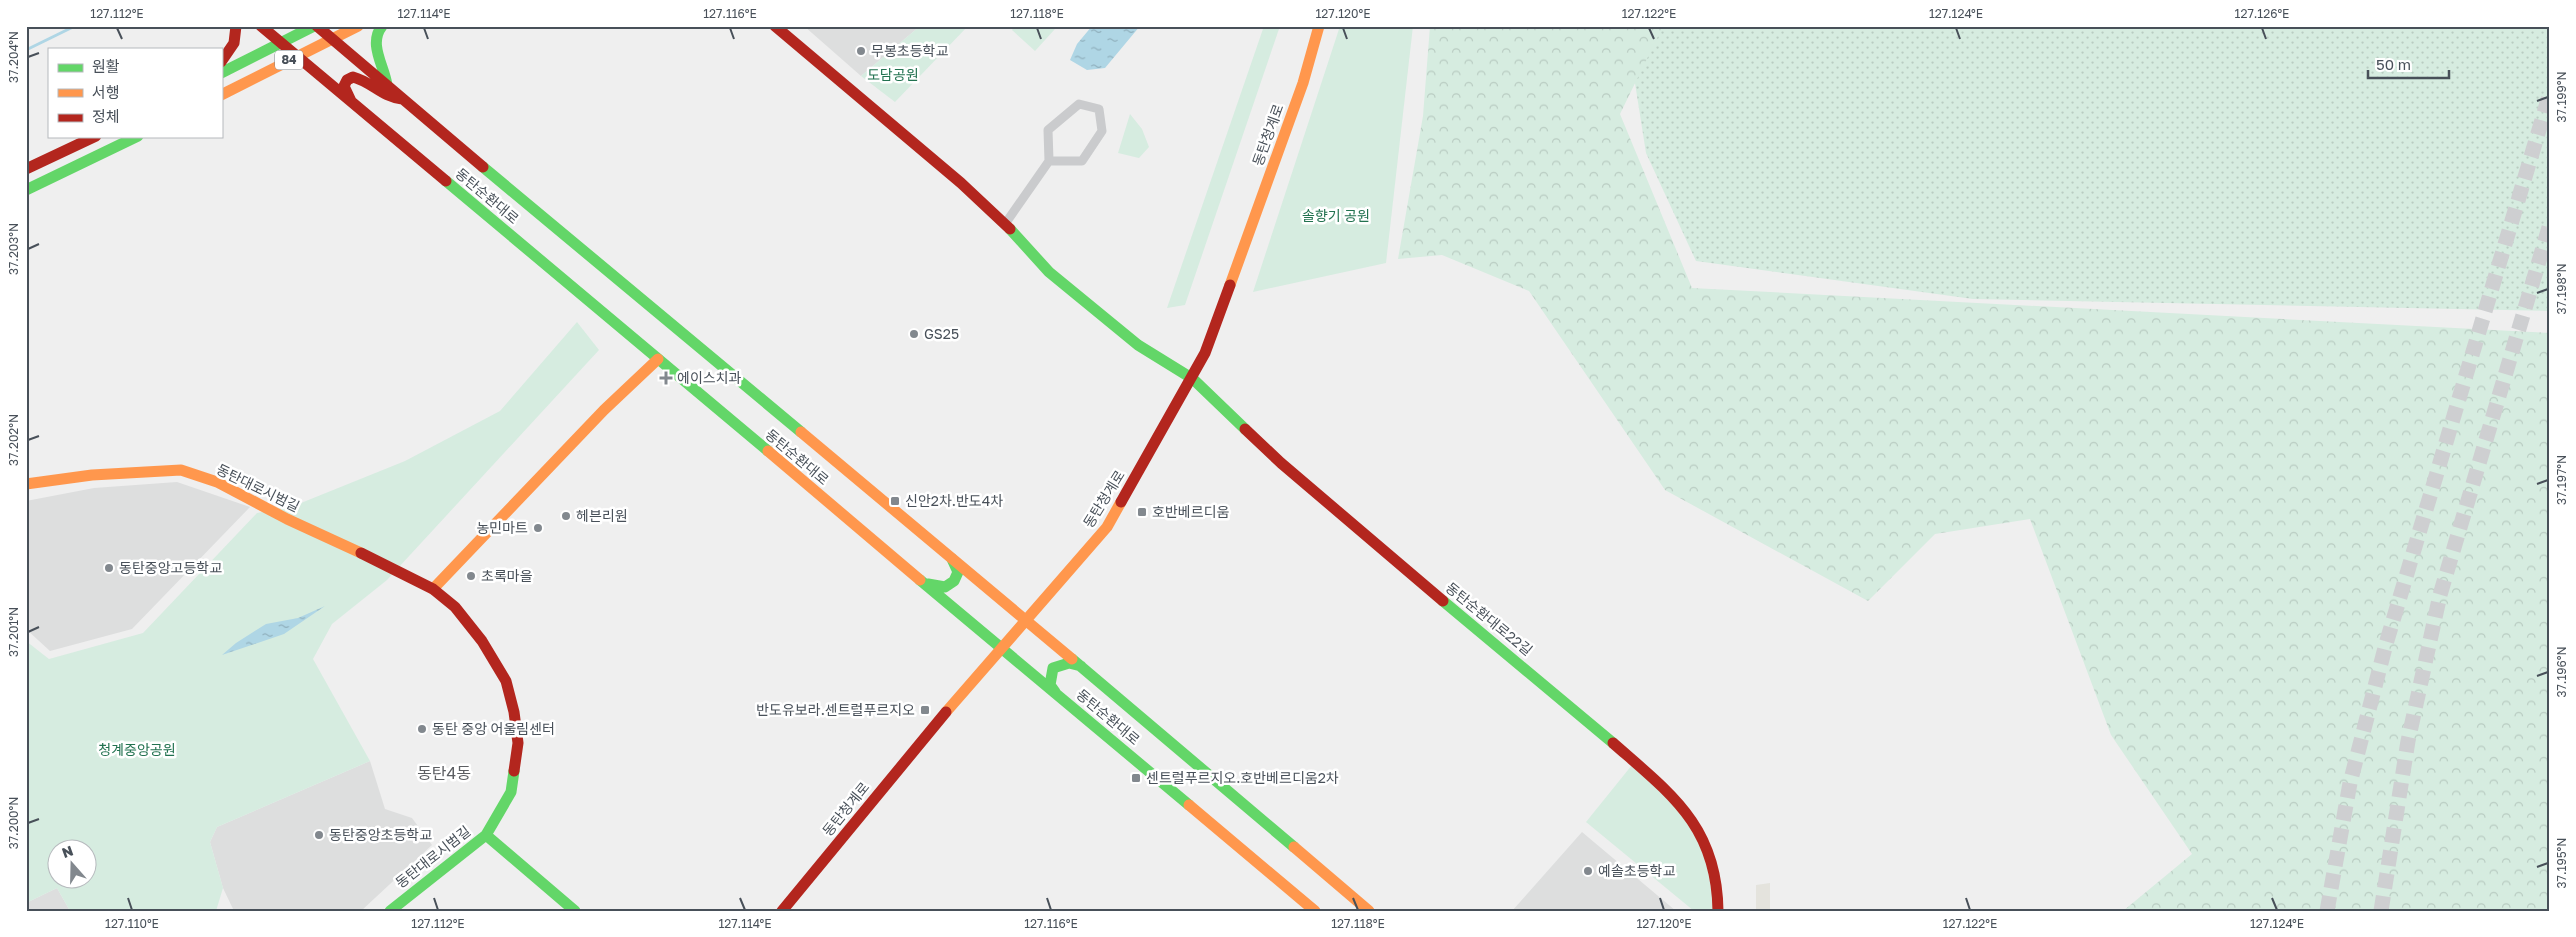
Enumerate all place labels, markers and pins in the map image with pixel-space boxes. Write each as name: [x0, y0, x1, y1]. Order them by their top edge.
place label: 무봉초등학교: [871, 42, 948, 59]
marker: 무봉초등학교: [855, 45, 867, 57]
place label: GS25: [924, 325, 959, 342]
marker: GS25: [908, 328, 920, 340]
place label: 에이스치과: [677, 369, 742, 386]
marker: 에이스치과: [659, 371, 673, 385]
place label: 신안2차.반도4차: [905, 492, 1003, 509]
marker: 신안2차.반도4차: [889, 495, 901, 507]
place label: 호반베르디움: [1152, 503, 1229, 520]
marker: 호반베르디움: [1136, 506, 1148, 518]
place label: 헤븐리원: [576, 507, 628, 524]
marker: 헤븐리원: [560, 510, 572, 522]
place label: 농민마트: [476, 519, 528, 536]
marker: 농민마트: [532, 522, 544, 534]
place label: 동탄중앙고등학교: [119, 559, 222, 576]
marker: 동탄중앙고등학교: [103, 562, 115, 574]
place label: 초록마을: [481, 567, 533, 584]
marker: 초록마을: [465, 570, 477, 582]
place label: 반도유보라.센트럴푸르지오: [756, 701, 915, 718]
marker: 반도유보라.센트럴푸르지오: [919, 704, 931, 716]
place label: 동탄 중앙 어울림센터: [432, 720, 555, 737]
marker: 동탄 중앙 어울림센터: [416, 723, 428, 735]
place label: 센트럴푸르지오.호반베르디움2차: [1146, 769, 1339, 786]
marker: 센트럴푸르지오.호반베르디움2차: [1130, 772, 1142, 784]
place label: 동탄중앙초등학교: [329, 826, 432, 843]
marker: 동탄중앙초등학교: [313, 829, 325, 841]
place label: 예솔초등학교: [1598, 862, 1675, 879]
marker: 예솔초등학교: [1582, 865, 1594, 877]

